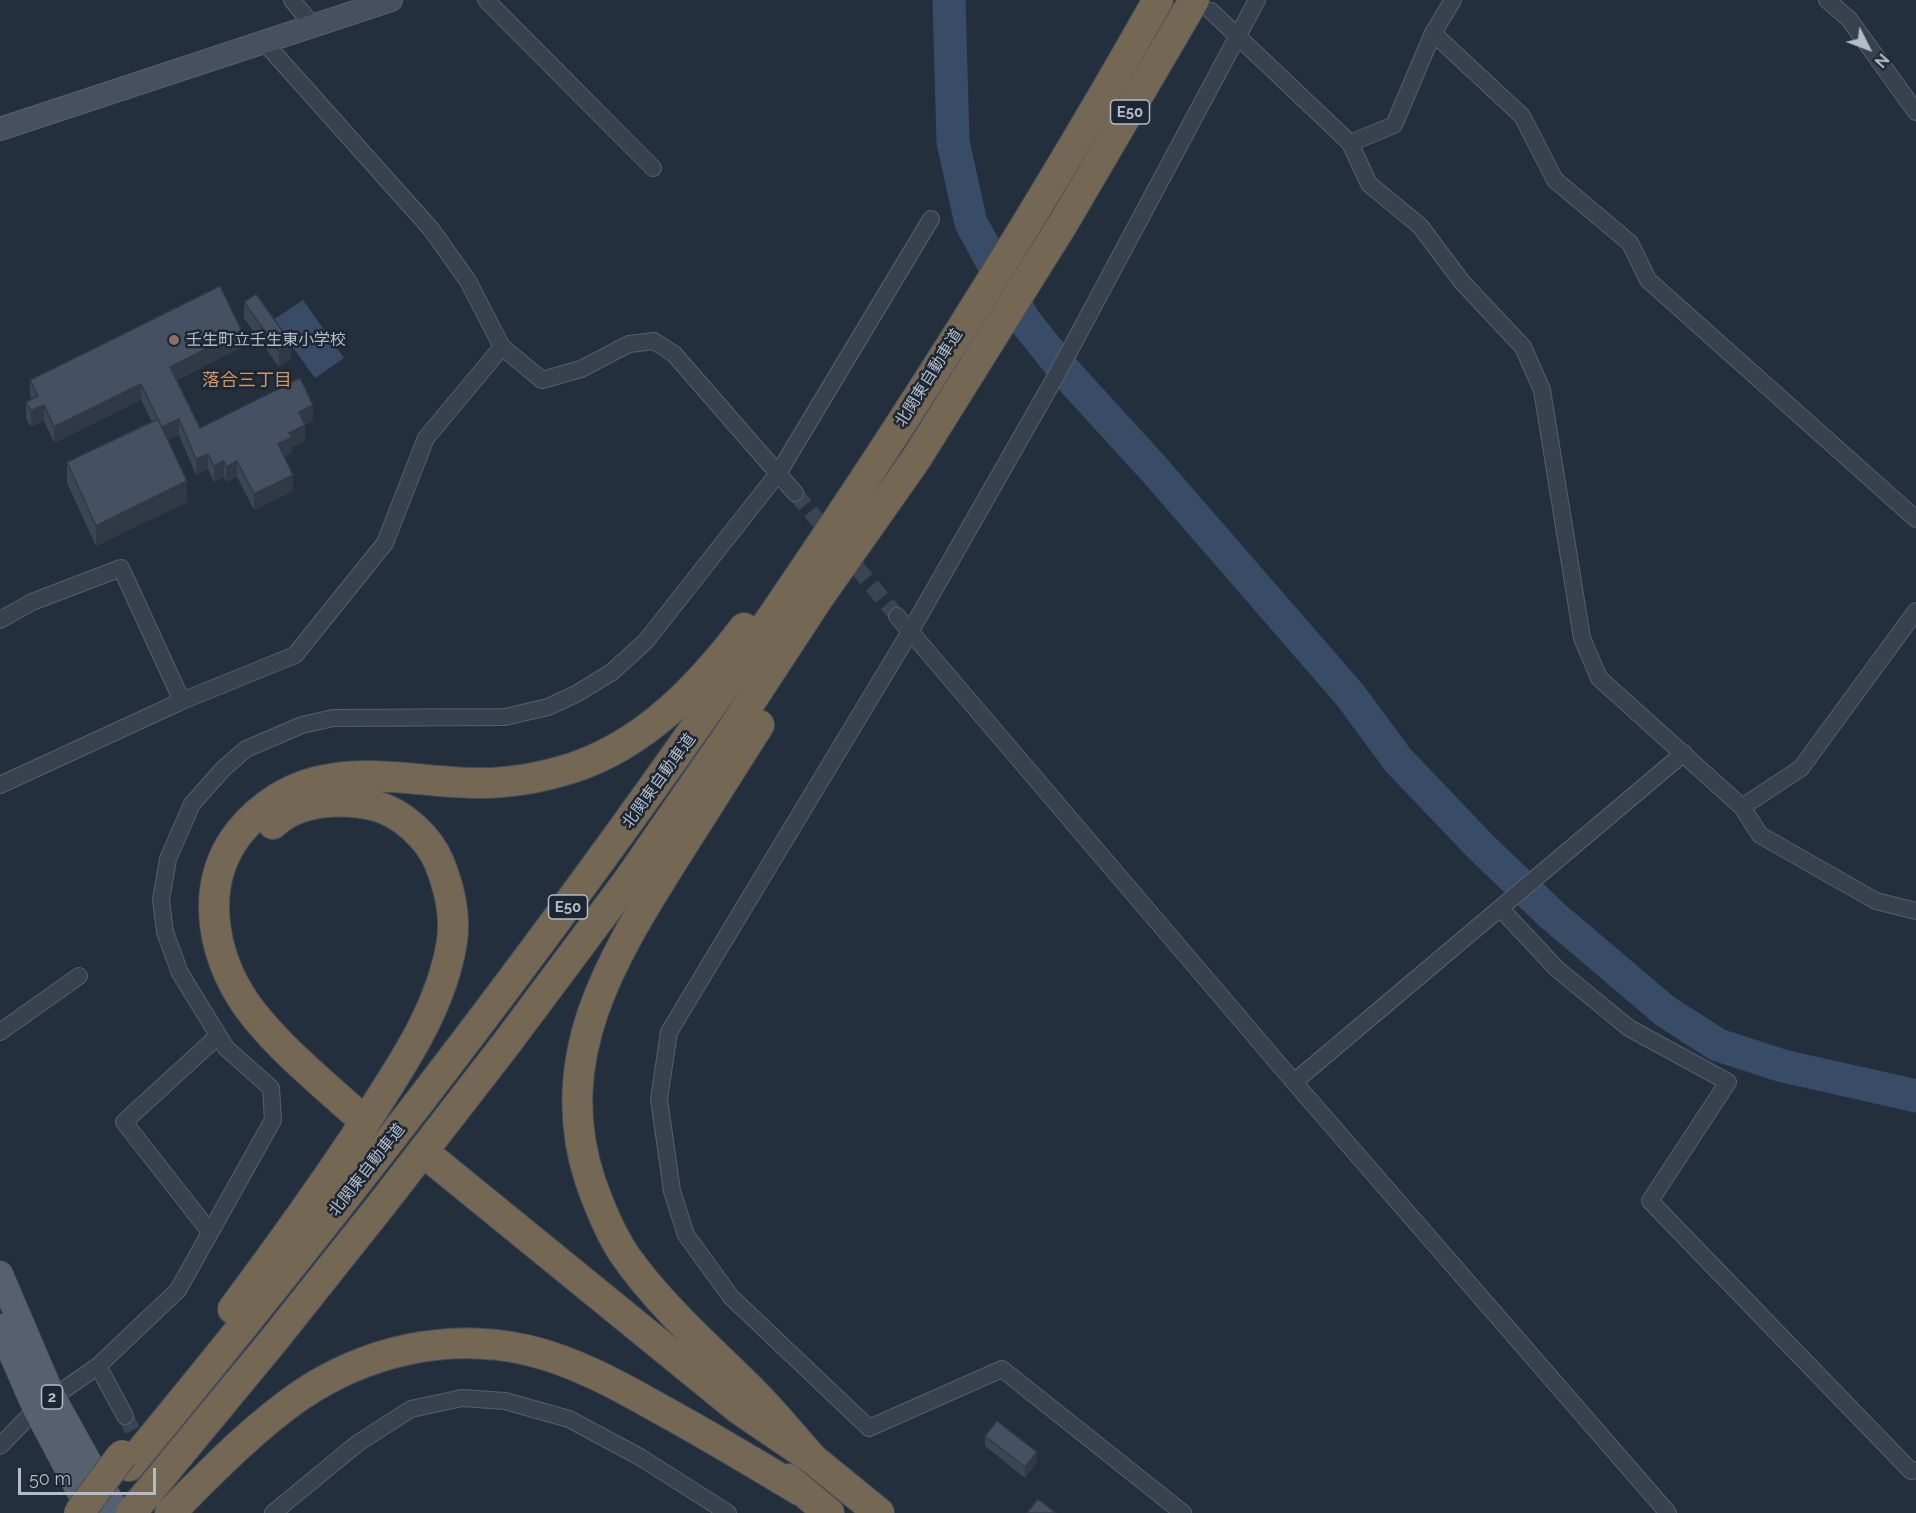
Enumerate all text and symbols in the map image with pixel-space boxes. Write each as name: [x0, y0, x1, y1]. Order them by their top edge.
north arrow: [1838, 18, 1898, 78]
text: N: [1871, 49, 1893, 71]
road number: E50: [1110, 100, 1150, 124]
street label: 北関東自動車道: [891, 325, 967, 431]
place label: 壬生町立壬生東小学校: [186, 330, 346, 350]
marker: 壬生町立壬生東小学校: [167, 333, 181, 347]
district label: 落合三丁目: [202, 370, 292, 392]
street label: 北関東自動車道: [618, 730, 700, 832]
road number: E50: [548, 895, 588, 919]
street label: 北関東自動車道: [325, 1120, 409, 1220]
road number: 2: [42, 1385, 62, 1409]
scale bar: [21, 1456, 159, 1494]
text: 50 m: [29, 1468, 71, 1489]

